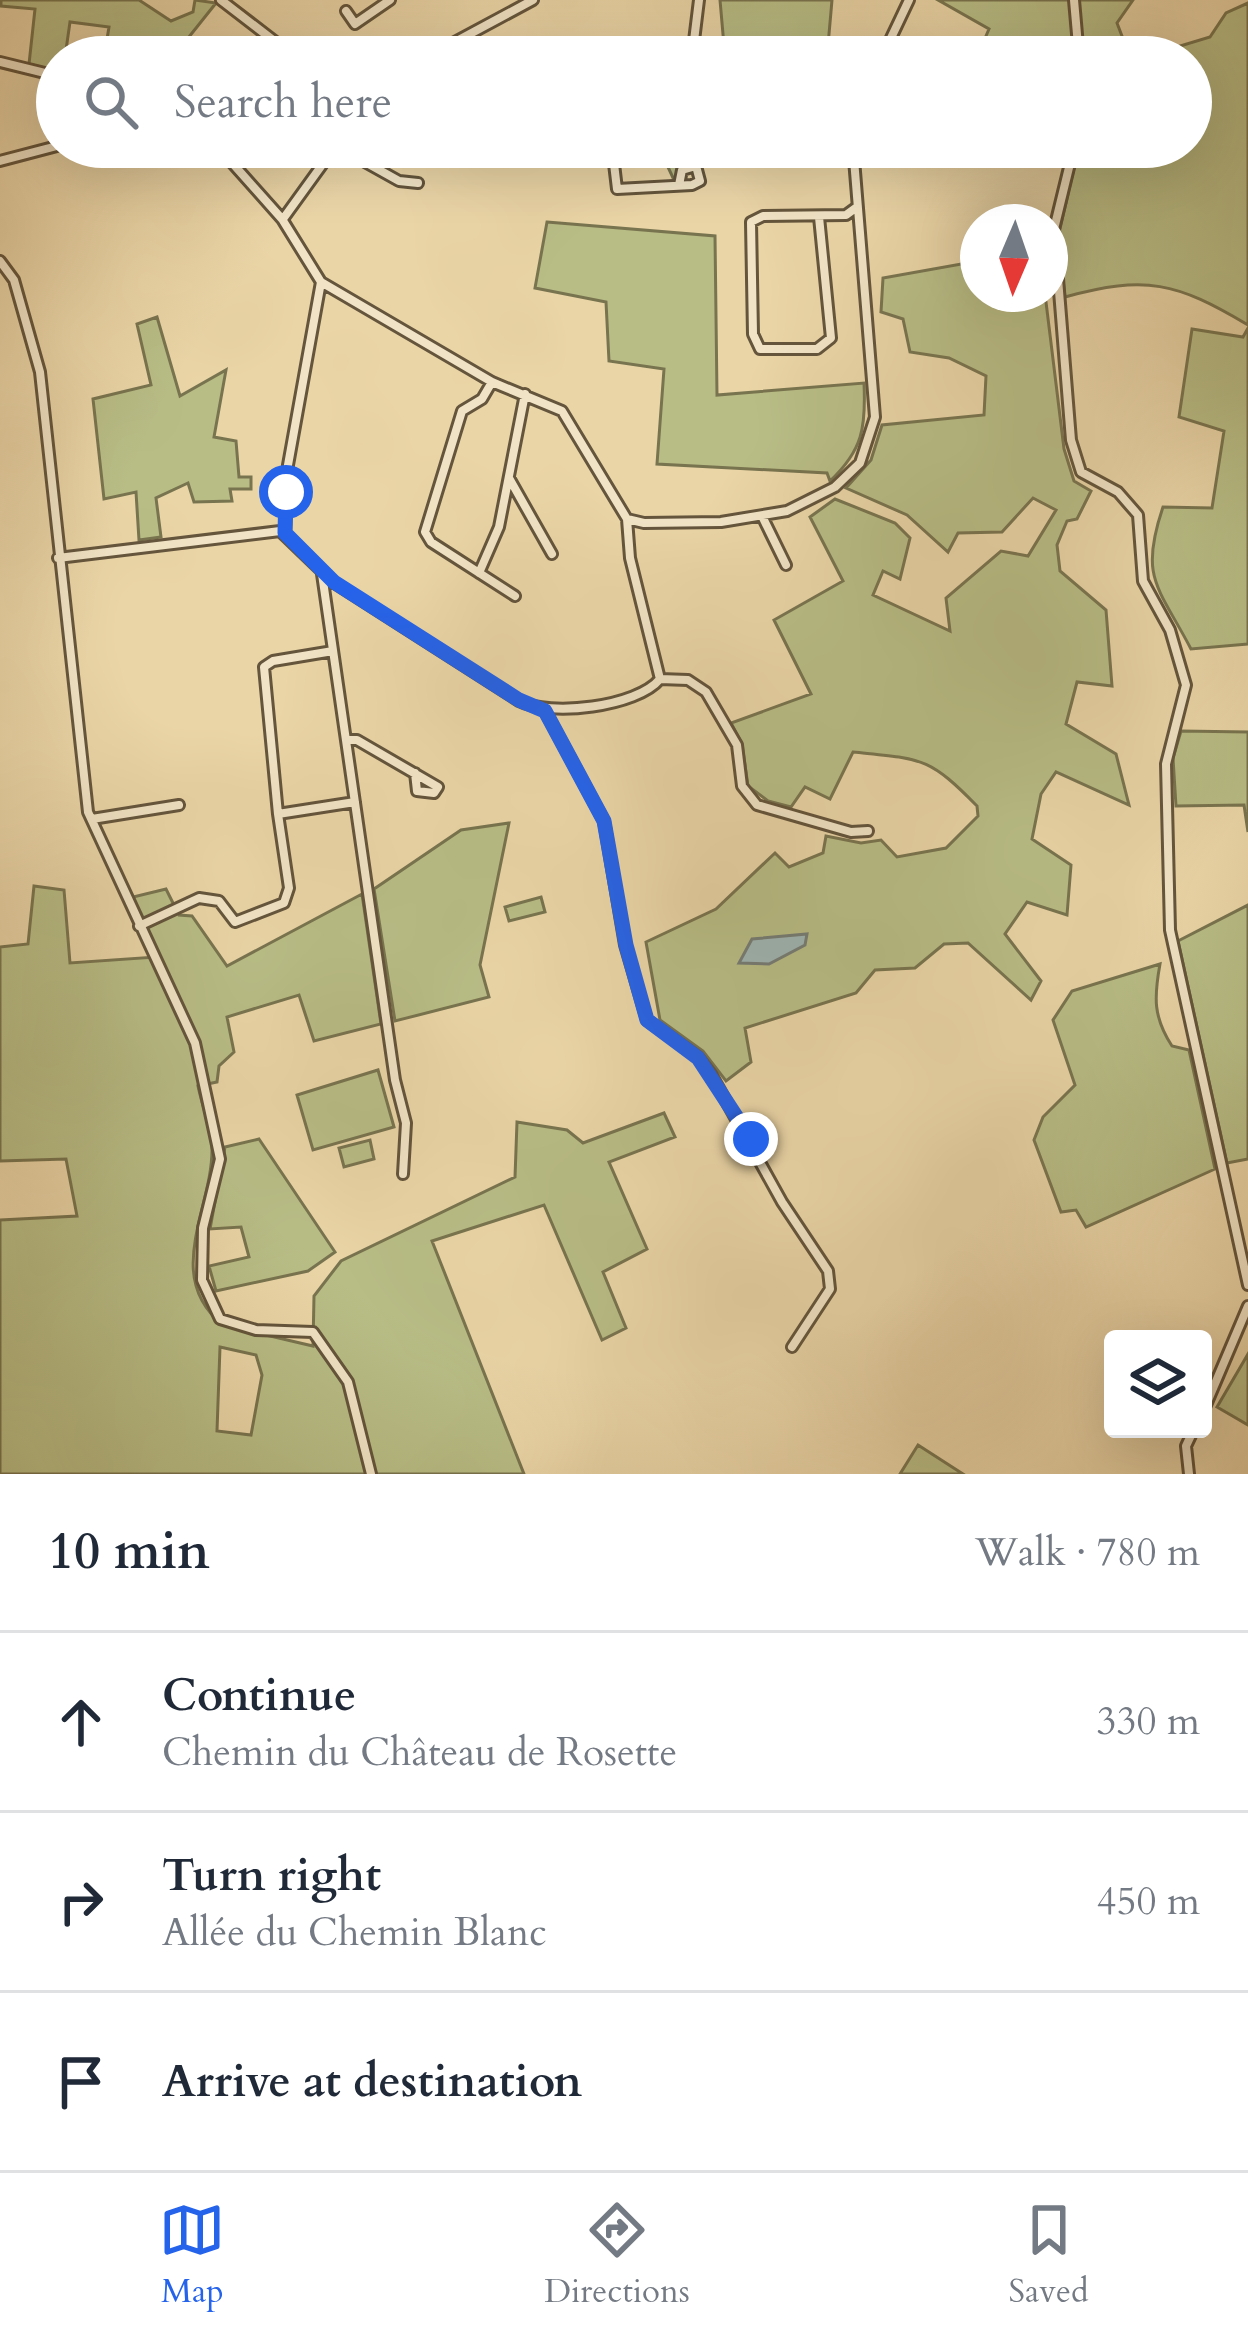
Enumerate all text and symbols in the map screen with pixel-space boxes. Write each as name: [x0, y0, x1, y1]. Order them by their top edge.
search box: [36, 36, 1212, 168]
icon: search: [78, 69, 144, 135]
text: Search here: [174, 72, 392, 133]
north arrow: [960, 204, 1068, 312]
route start: [259, 465, 313, 519]
route end: [724, 1112, 778, 1166]
map controls: [1104, 1330, 1212, 1438]
button: layers: [1104, 1330, 1212, 1438]
text: 10 min: [48, 1517, 210, 1587]
text: Walk · 780 m: [975, 1526, 1200, 1579]
text: Continue: [162, 1665, 356, 1726]
icon: ahead: [48, 1689, 114, 1755]
text: 330 m: [1097, 1695, 1200, 1748]
text: Chemin du Château de Rosette: [162, 1726, 677, 1779]
text: Turn right: [162, 1845, 381, 1906]
icon: right: [48, 1869, 114, 1935]
text: 450 m: [1097, 1875, 1200, 1928]
text: Allée du Chemin Blanc: [162, 1906, 547, 1959]
icon: arrive: [48, 2049, 114, 2115]
text: Arrive at destination: [162, 2051, 582, 2112]
tab: Map: [159, 2197, 225, 2314]
tab: Directions: [544, 2197, 690, 2314]
tab: Saved: [1009, 2197, 1089, 2314]

